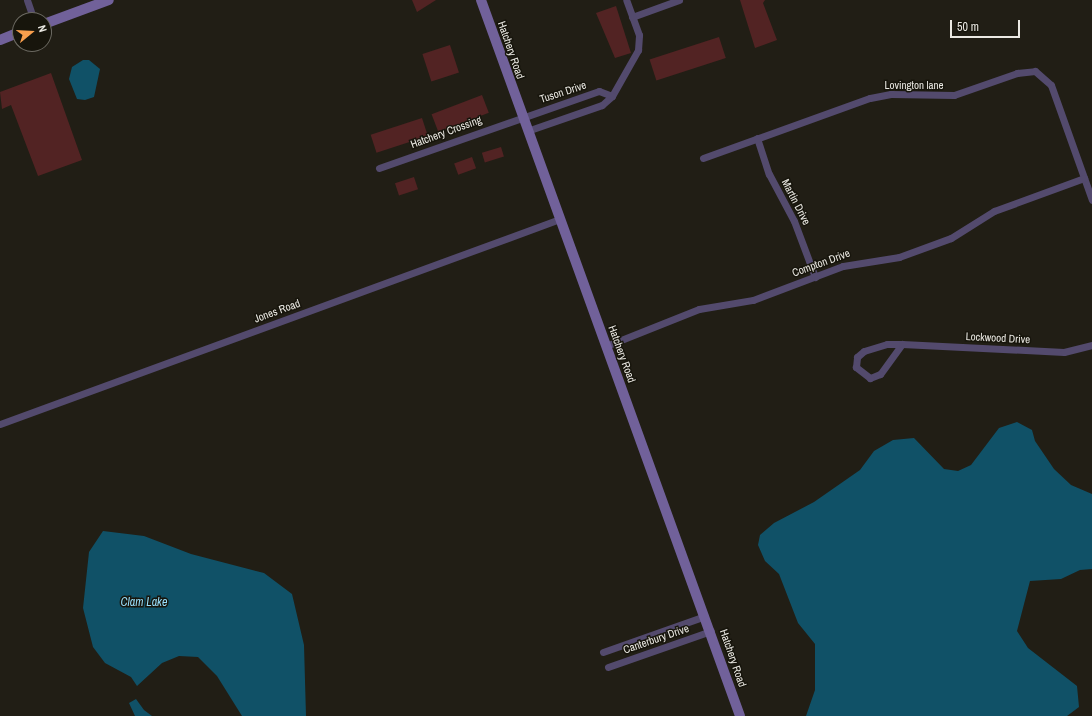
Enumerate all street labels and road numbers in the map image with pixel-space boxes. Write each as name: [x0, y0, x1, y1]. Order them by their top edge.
street label: Hatchery Road: [495, 19, 527, 81]
street label: Tuson Drive: [538, 78, 588, 106]
street label: Lovington lane: [884, 78, 944, 92]
street label: Hatchery Crossing: [409, 113, 483, 151]
street label: Martin Drive: [779, 177, 813, 227]
street label: Compton Drive: [790, 246, 852, 280]
street label: Jones Road: [252, 297, 302, 325]
street label: Hatchery Road: [606, 323, 638, 385]
street label: Lockwood Drive: [965, 330, 1031, 346]
street label: Canterbury Drive: [621, 622, 691, 656]
street label: Hatchery Road: [717, 627, 749, 689]

